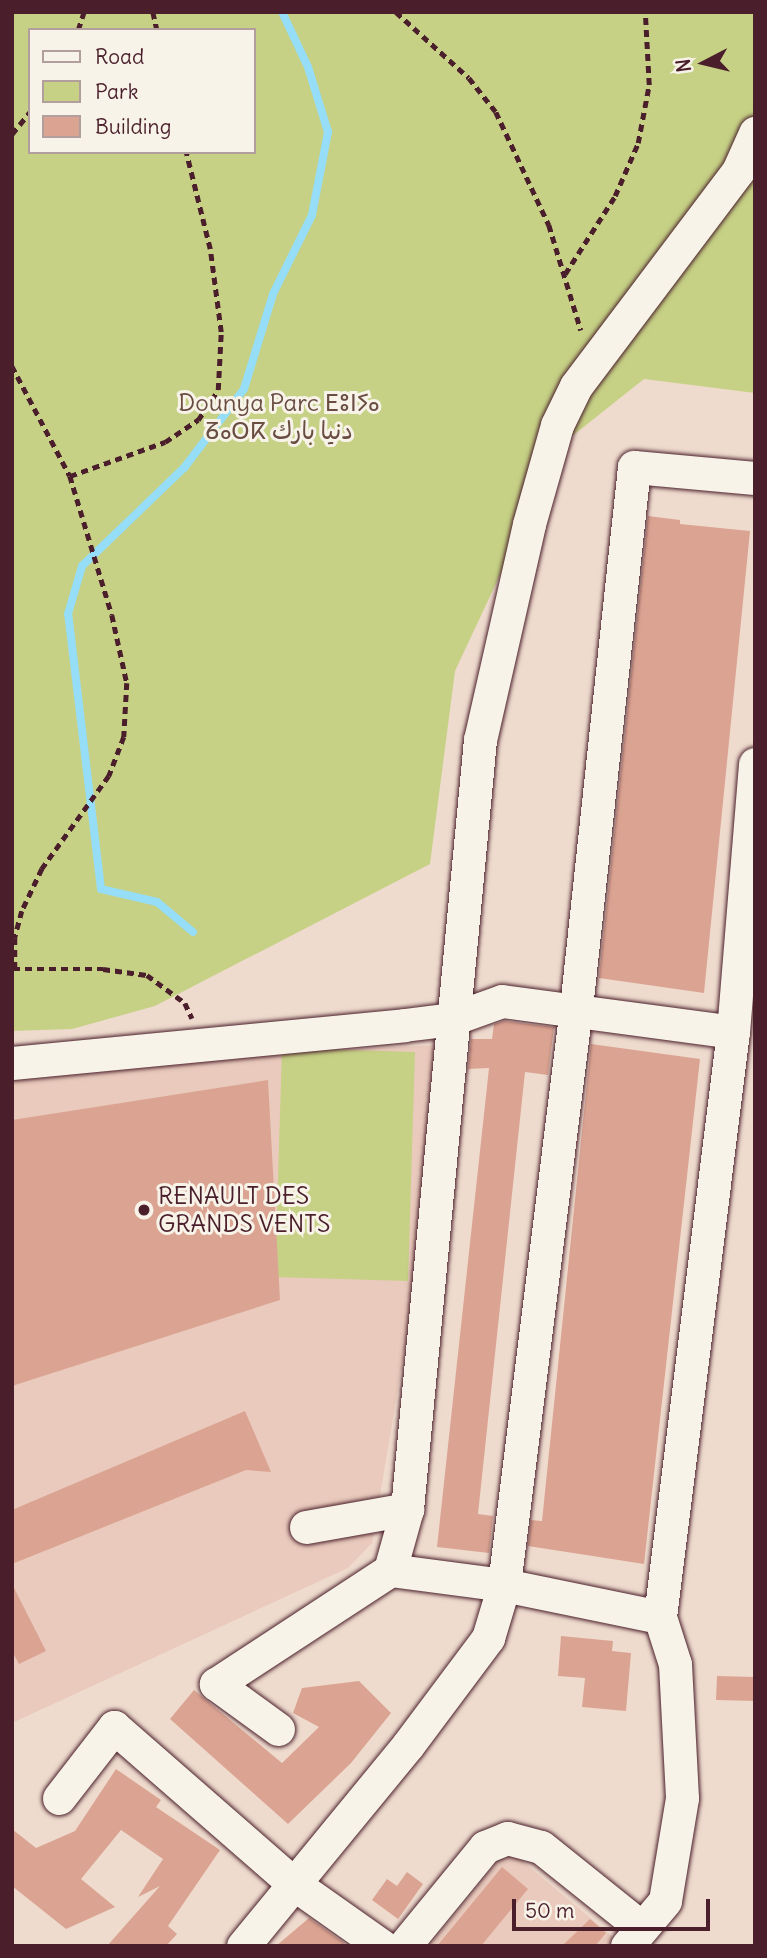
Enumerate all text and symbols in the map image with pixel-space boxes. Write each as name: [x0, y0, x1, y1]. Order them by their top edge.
legend: [28, 28, 256, 154]
north arrow: [669, 28, 739, 98]
text: Road: [95, 43, 144, 70]
text: N: [670, 58, 696, 74]
text: Park: [95, 78, 138, 105]
text: Building: [95, 113, 171, 140]
park label: Dounya Parc ⴹⵓⵏⵢⴰ ⵒⴰⵔⴽ دنيا بارك: [178, 389, 380, 445]
place label: RENAULT DES GRANDS VENTS: [158, 1182, 330, 1238]
marker: RENAULT DES GRANDS VENTS: [136, 1202, 152, 1218]
scale bar: [515, 1884, 713, 1928]
text: 50 m: [525, 1897, 574, 1924]

